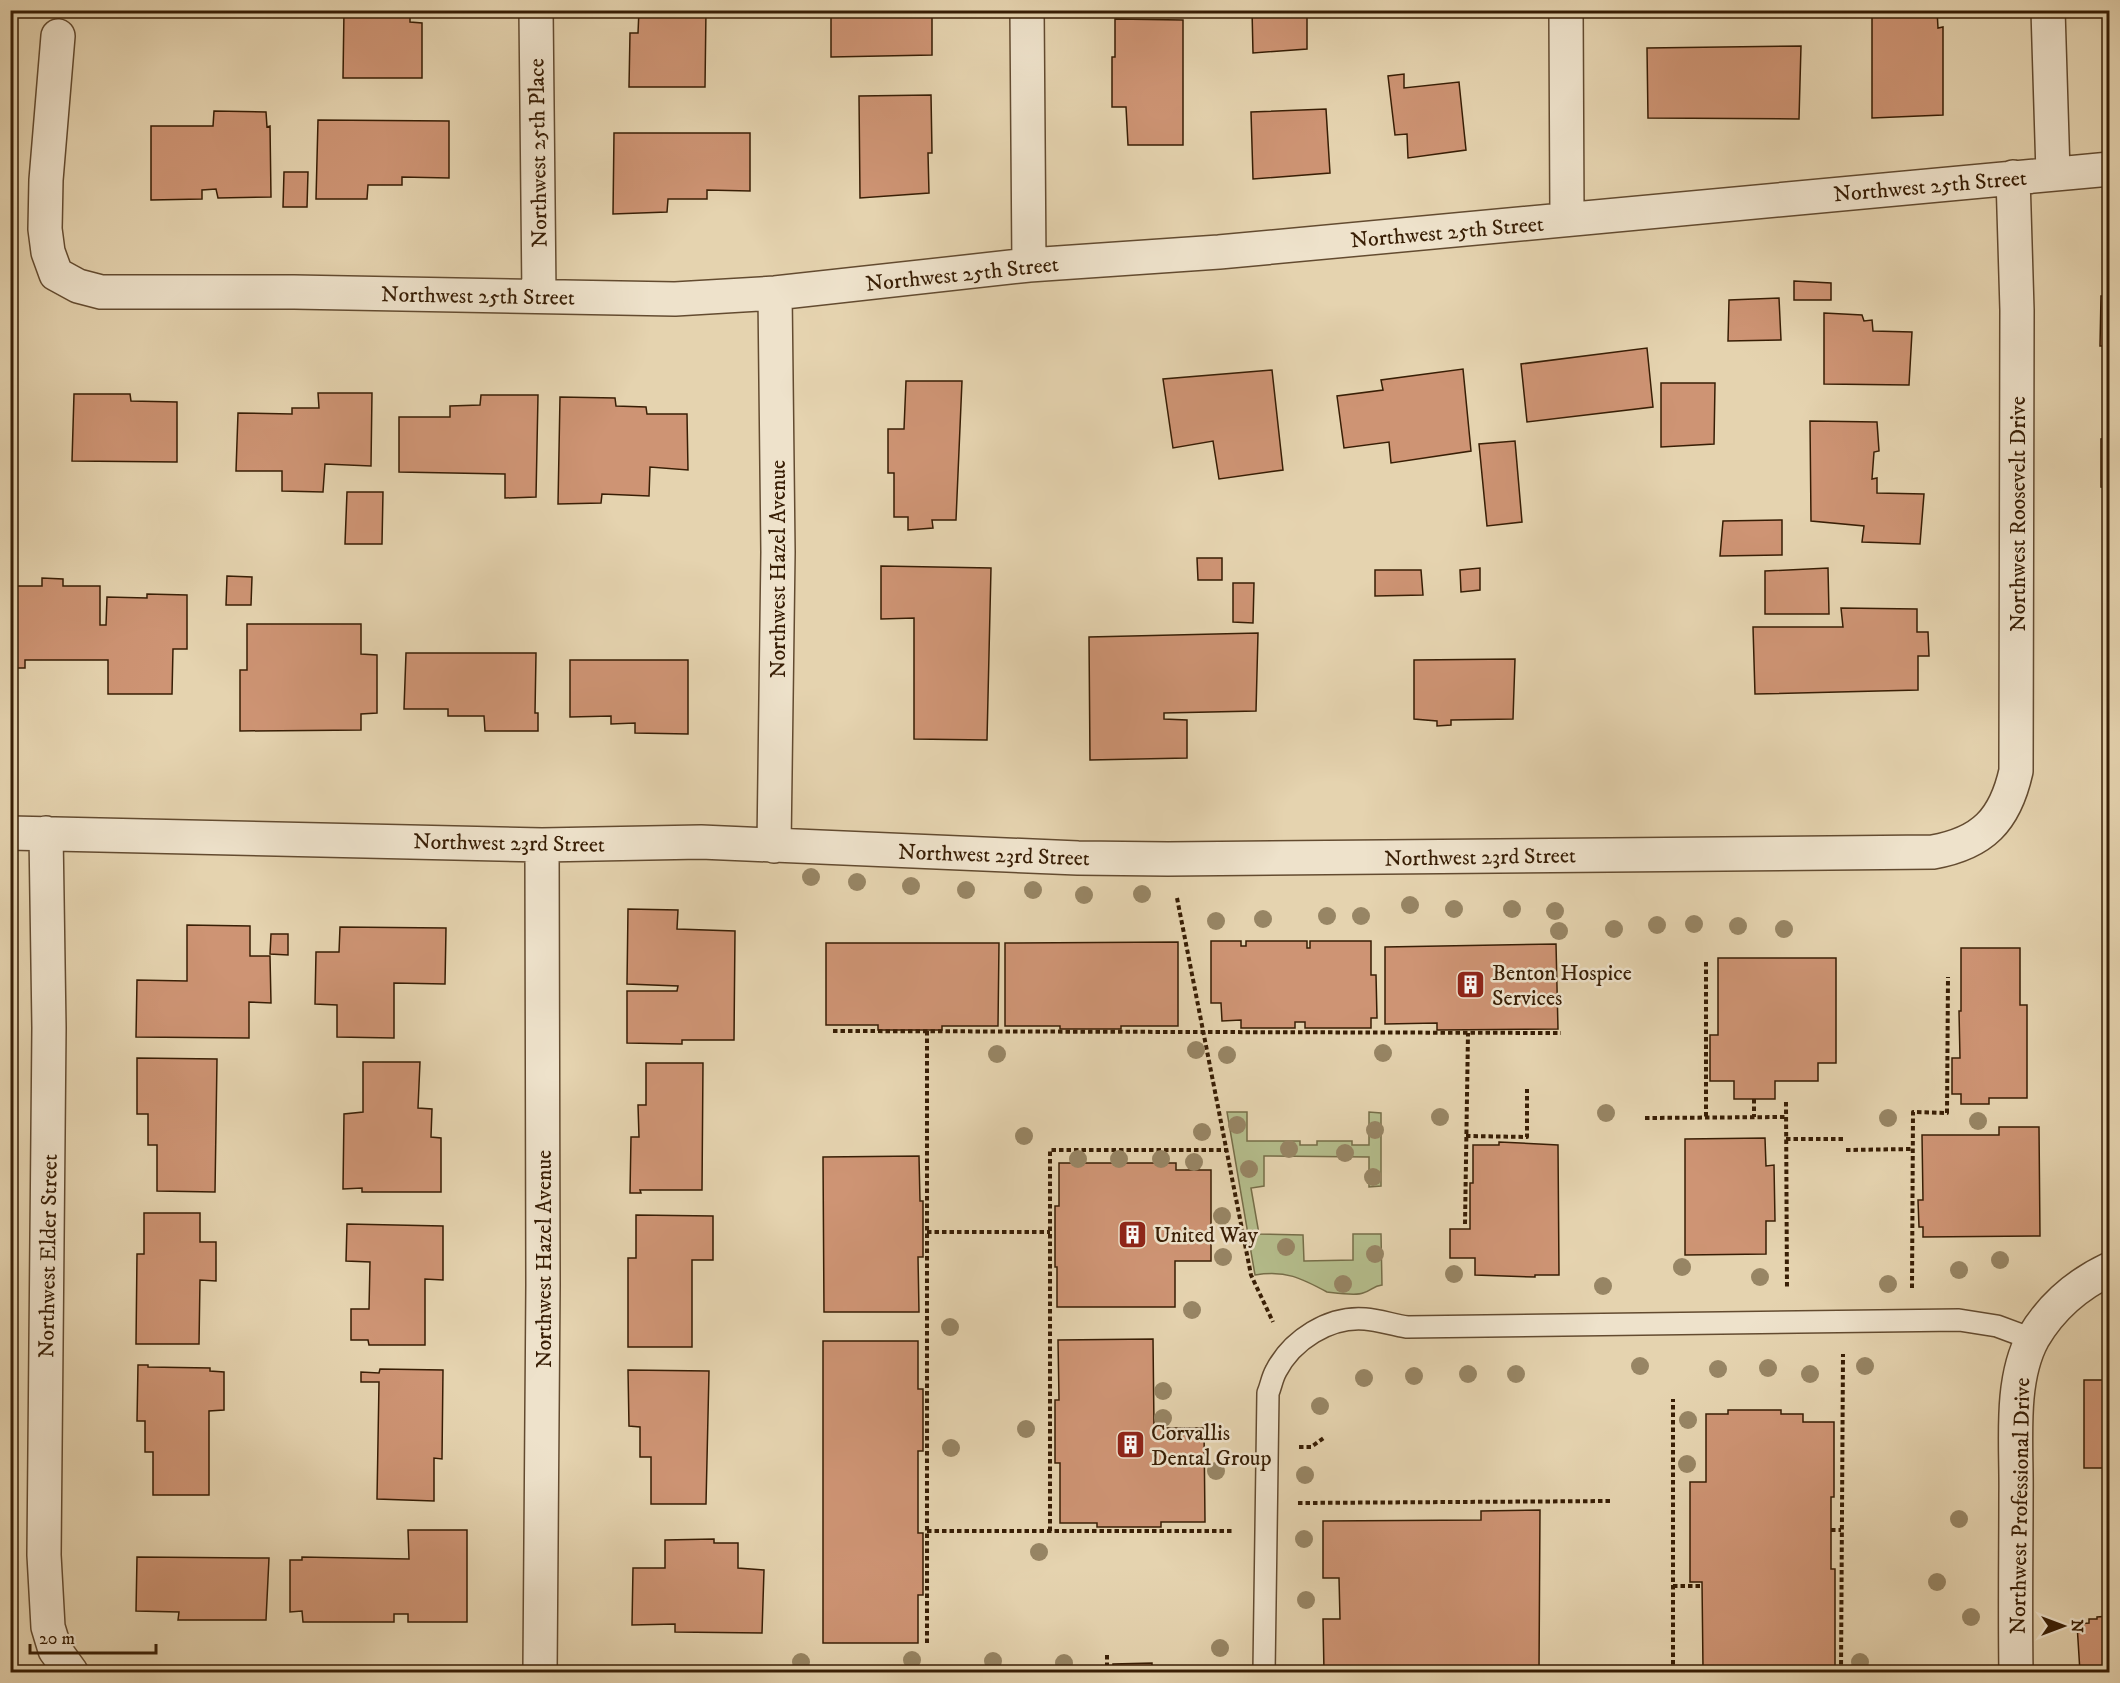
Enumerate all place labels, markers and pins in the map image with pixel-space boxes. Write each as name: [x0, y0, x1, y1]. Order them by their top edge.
place label: Benton Hospice Services: [1492, 960, 1632, 1012]
building icon: Benton Hospice Services: [1455, 969, 1487, 1001]
building icon: United Way: [1117, 1218, 1149, 1250]
place label: United Way: [1154, 1222, 1259, 1249]
place label: Corvallis Dental Group: [1151, 1420, 1272, 1472]
building icon: Corvallis Dental Group: [1114, 1429, 1146, 1461]

